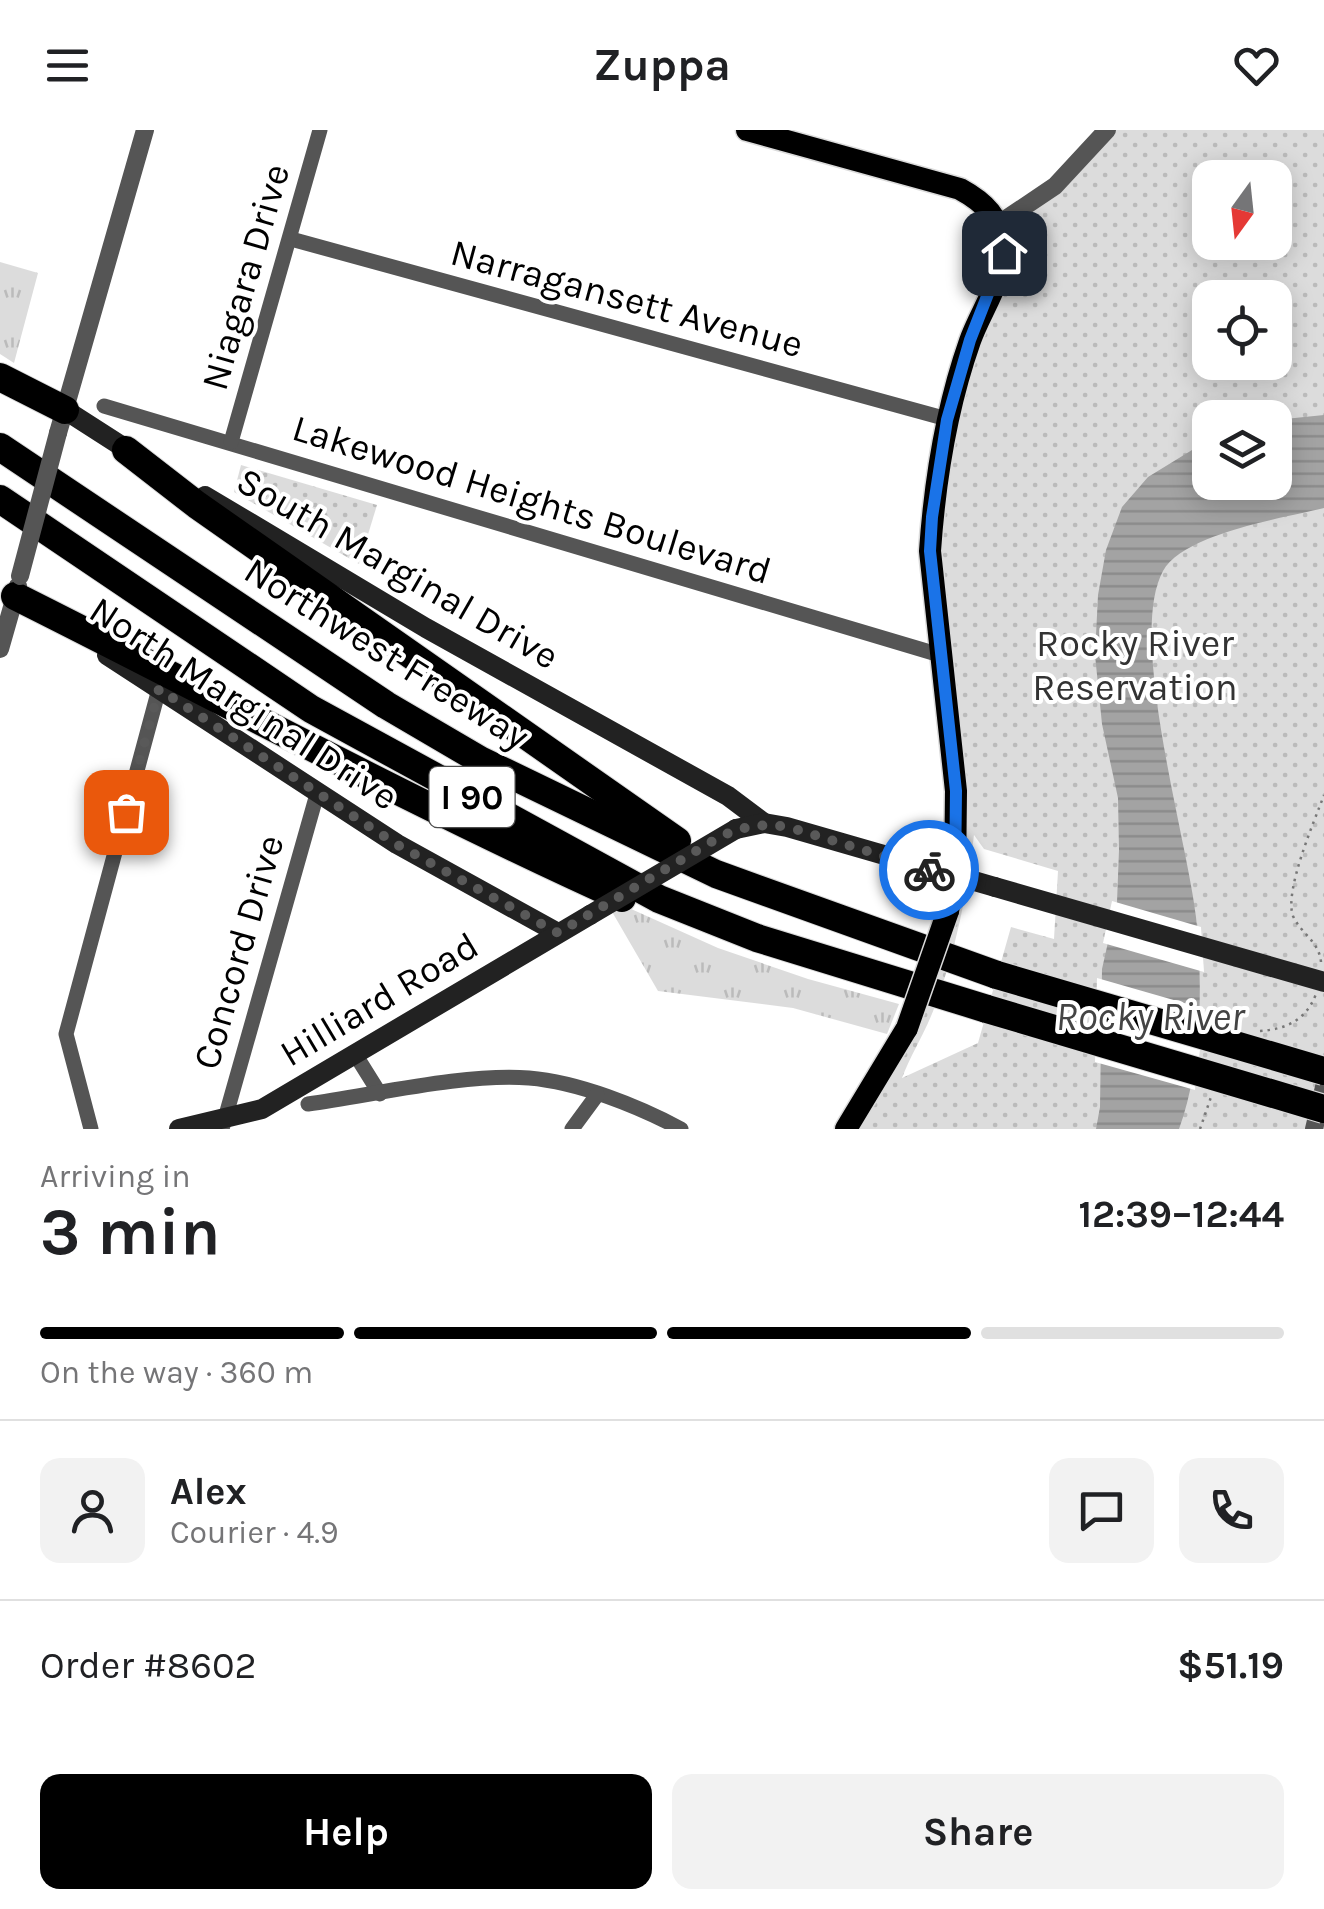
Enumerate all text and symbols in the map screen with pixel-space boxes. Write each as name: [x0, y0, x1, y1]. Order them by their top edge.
icon: menu: [40, 38, 95, 93]
icon: heart: [1229, 38, 1284, 93]
text: Zuppa: [593, 39, 731, 91]
street label: Niagara Drive: [192, 159, 299, 395]
north arrow: [1192, 160, 1292, 260]
map controls: [1192, 160, 1292, 500]
pin: [962, 211, 1047, 296]
icon: home: [977, 226, 1032, 281]
street label: Narragansett Avenue: [446, 230, 808, 367]
button: locate: [1192, 280, 1292, 380]
button: layers: [1192, 400, 1292, 500]
street label: Lakewood Heights Boulevard: [287, 405, 777, 594]
street label: South Marginal Drive: [229, 458, 567, 679]
street label: Northwest Freeway: [236, 548, 538, 759]
street label: North Marginal Drive: [81, 587, 406, 820]
park label: Rocky River Reservation: [1032, 621, 1238, 710]
road number: I 90: [430, 767, 514, 827]
pin: [84, 770, 169, 855]
icon: bag: [99, 785, 154, 840]
courier: [879, 820, 979, 920]
street label: Concord Drive: [184, 830, 293, 1074]
icon: bike: [902, 843, 957, 898]
street label: Hilliard Road: [272, 923, 486, 1076]
water label: Rocky River: [1055, 993, 1246, 1040]
text: Arriving in: [40, 1158, 191, 1195]
text: 12:39–12:44: [1078, 1192, 1284, 1237]
text: 3 min: [40, 1194, 220, 1270]
text: On the way · 360 m: [40, 1354, 313, 1391]
button: person: [40, 1458, 145, 1563]
button: chat: [1049, 1458, 1154, 1563]
button: phone: [1179, 1458, 1284, 1563]
text: Alex: [170, 1469, 247, 1514]
text: Courier · 4.9: [170, 1514, 339, 1551]
text: Order #8602: [40, 1643, 257, 1688]
text: $51.19: [1177, 1643, 1284, 1688]
button: Help: [40, 1774, 652, 1889]
button: Share: [672, 1774, 1284, 1889]

